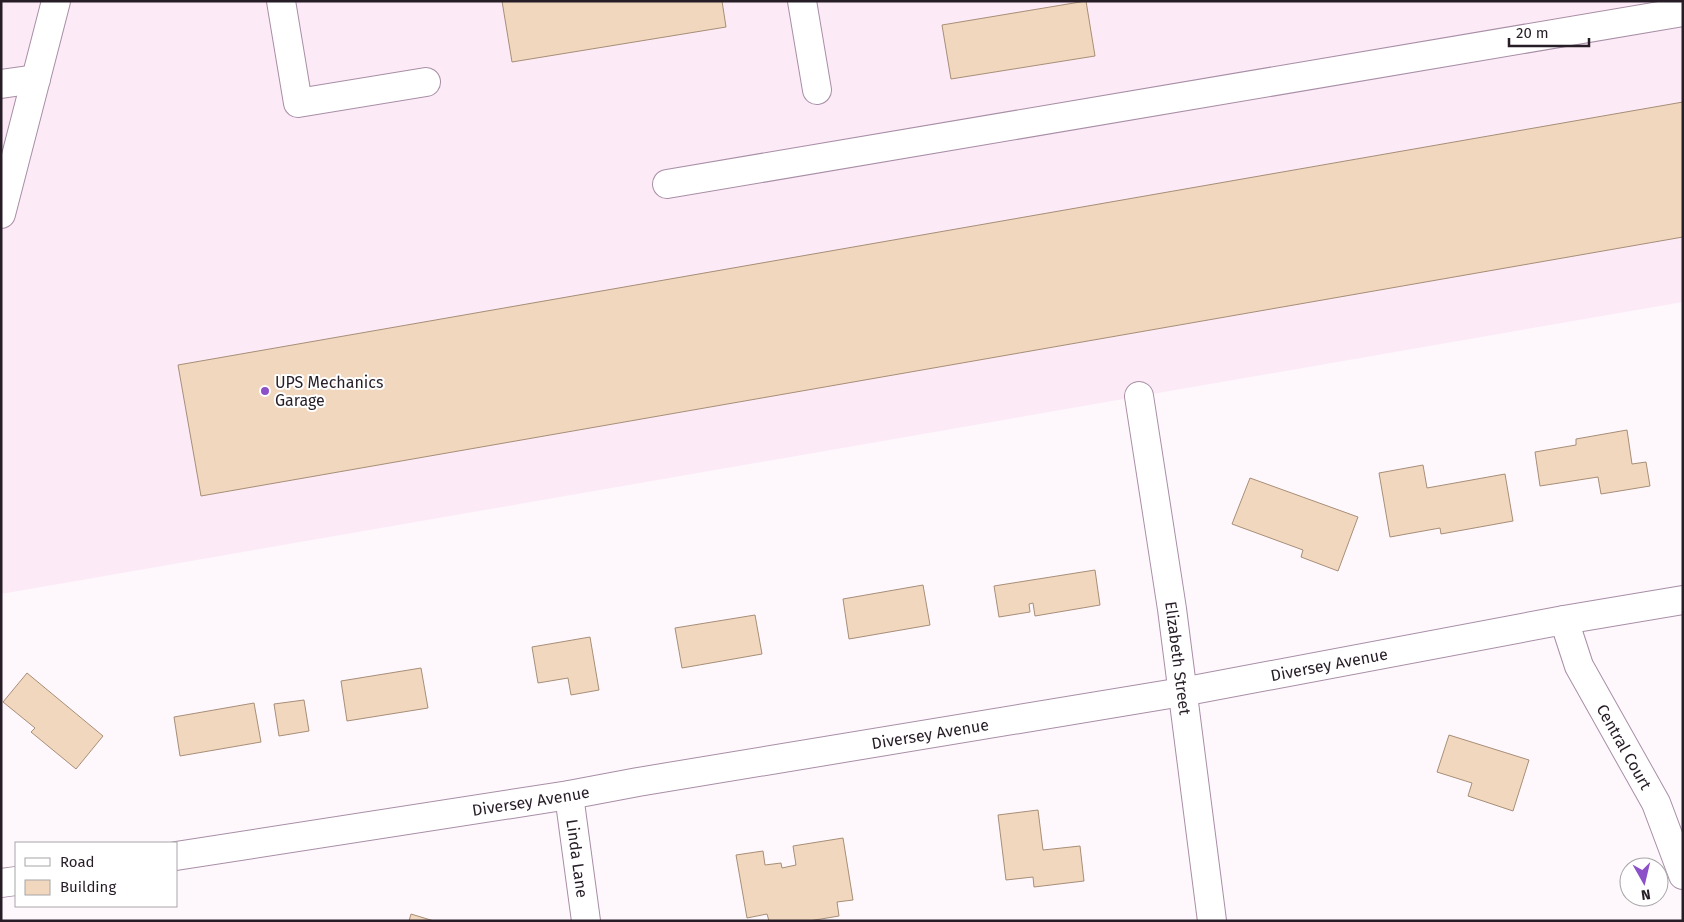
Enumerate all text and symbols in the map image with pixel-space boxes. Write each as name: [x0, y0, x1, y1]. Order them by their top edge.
scale bar: [1509, 15, 1589, 47]
text: 20 m: [1516, 24, 1549, 42]
place label: UPS Mechanics Garage: [275, 373, 383, 410]
marker: UPS Mechanics Garage: [259, 385, 271, 397]
street label: Elizabeth Street: [1161, 600, 1195, 716]
street label: Diversey Avenue: [1269, 644, 1389, 685]
street label: Central Court: [1592, 701, 1656, 793]
street label: Diversey Avenue: [870, 715, 990, 753]
street label: Diversey Avenue: [471, 782, 591, 820]
street label: Linda Lane: [562, 818, 592, 899]
legend: [15, 842, 178, 907]
text: Road: [60, 853, 95, 871]
north arrow: [1619, 857, 1669, 907]
text: Building: [60, 878, 116, 896]
text: N: [1640, 885, 1652, 903]

